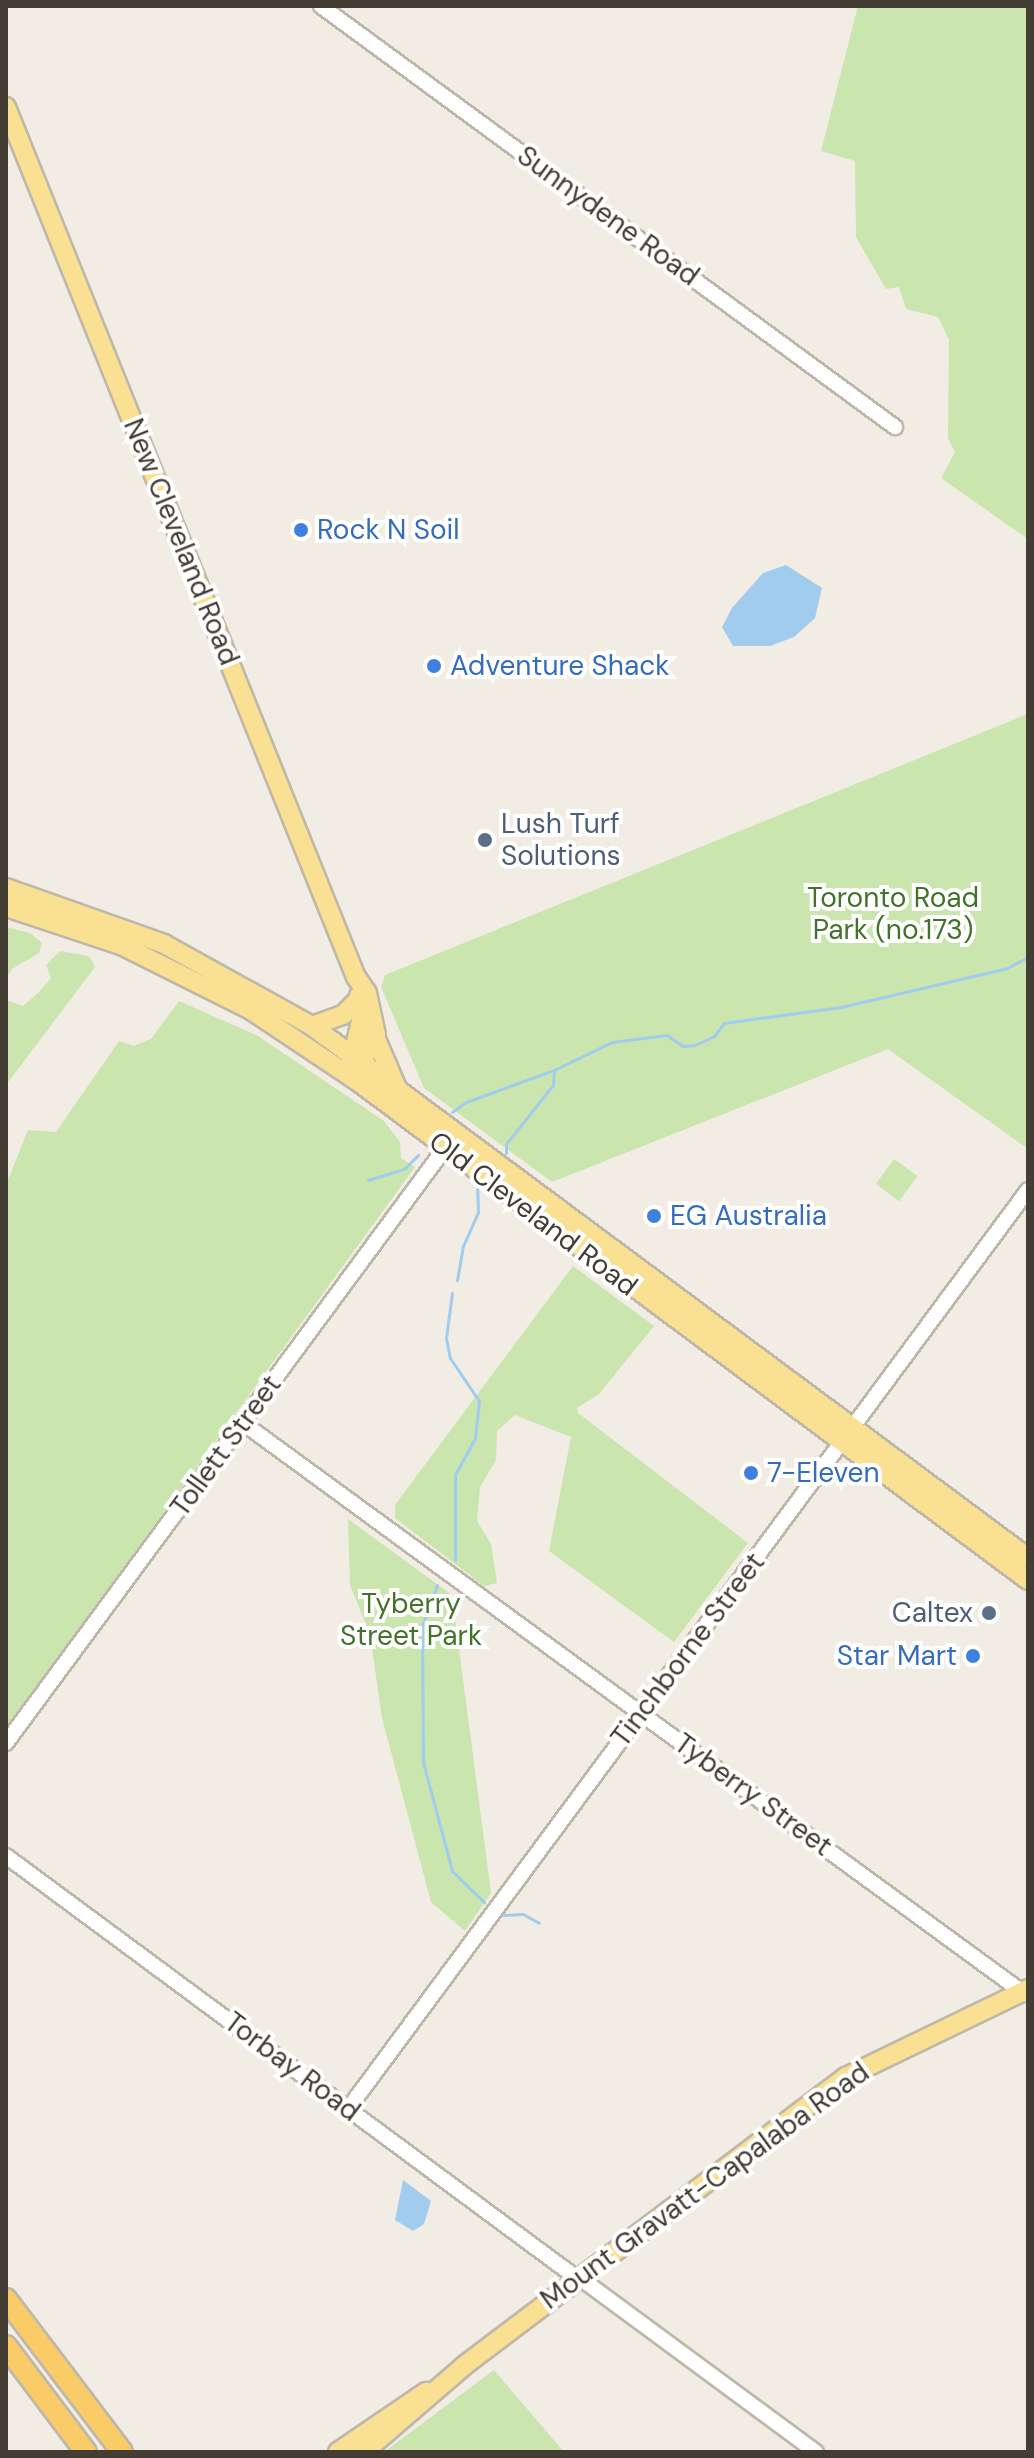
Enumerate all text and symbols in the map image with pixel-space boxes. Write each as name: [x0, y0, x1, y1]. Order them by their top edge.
street label: Sunnydene Road: [511, 139, 705, 293]
street label: New Cleveland Road: [116, 414, 246, 670]
place label: Rock N Soil: [317, 513, 460, 547]
marker: Rock N Soil: [292, 521, 310, 539]
place label: Adventure Shack: [450, 649, 669, 683]
marker: Adventure Shack: [425, 657, 443, 675]
place label: Lush Turf Solutions: [501, 807, 621, 873]
marker: Lush Turf Solutions: [476, 831, 494, 849]
park label: Toronto Road Park (no.173): [807, 881, 979, 947]
street label: Old Cleveland Road: [422, 1125, 644, 1303]
place label: EG Australia: [670, 1199, 827, 1233]
marker: EG Australia: [645, 1207, 663, 1225]
street label: Tollett Street: [163, 1369, 289, 1523]
place label: 7-Eleven: [767, 1456, 880, 1490]
marker: 7-Eleven: [742, 1464, 760, 1482]
street label: Tinchborne Street: [604, 1546, 772, 1754]
park label: Tyberry Street Park: [340, 1587, 482, 1653]
place label: Caltex: [892, 1596, 973, 1630]
marker: Caltex: [980, 1604, 998, 1622]
place label: Star Mart: [837, 1639, 957, 1673]
marker: Star Mart: [964, 1647, 982, 1665]
street label: Tyberry Street: [668, 1727, 838, 1863]
street label: Torbay Road: [218, 2005, 366, 2129]
street label: Mount Gravatt-Capalaba Road: [534, 2055, 876, 2317]

